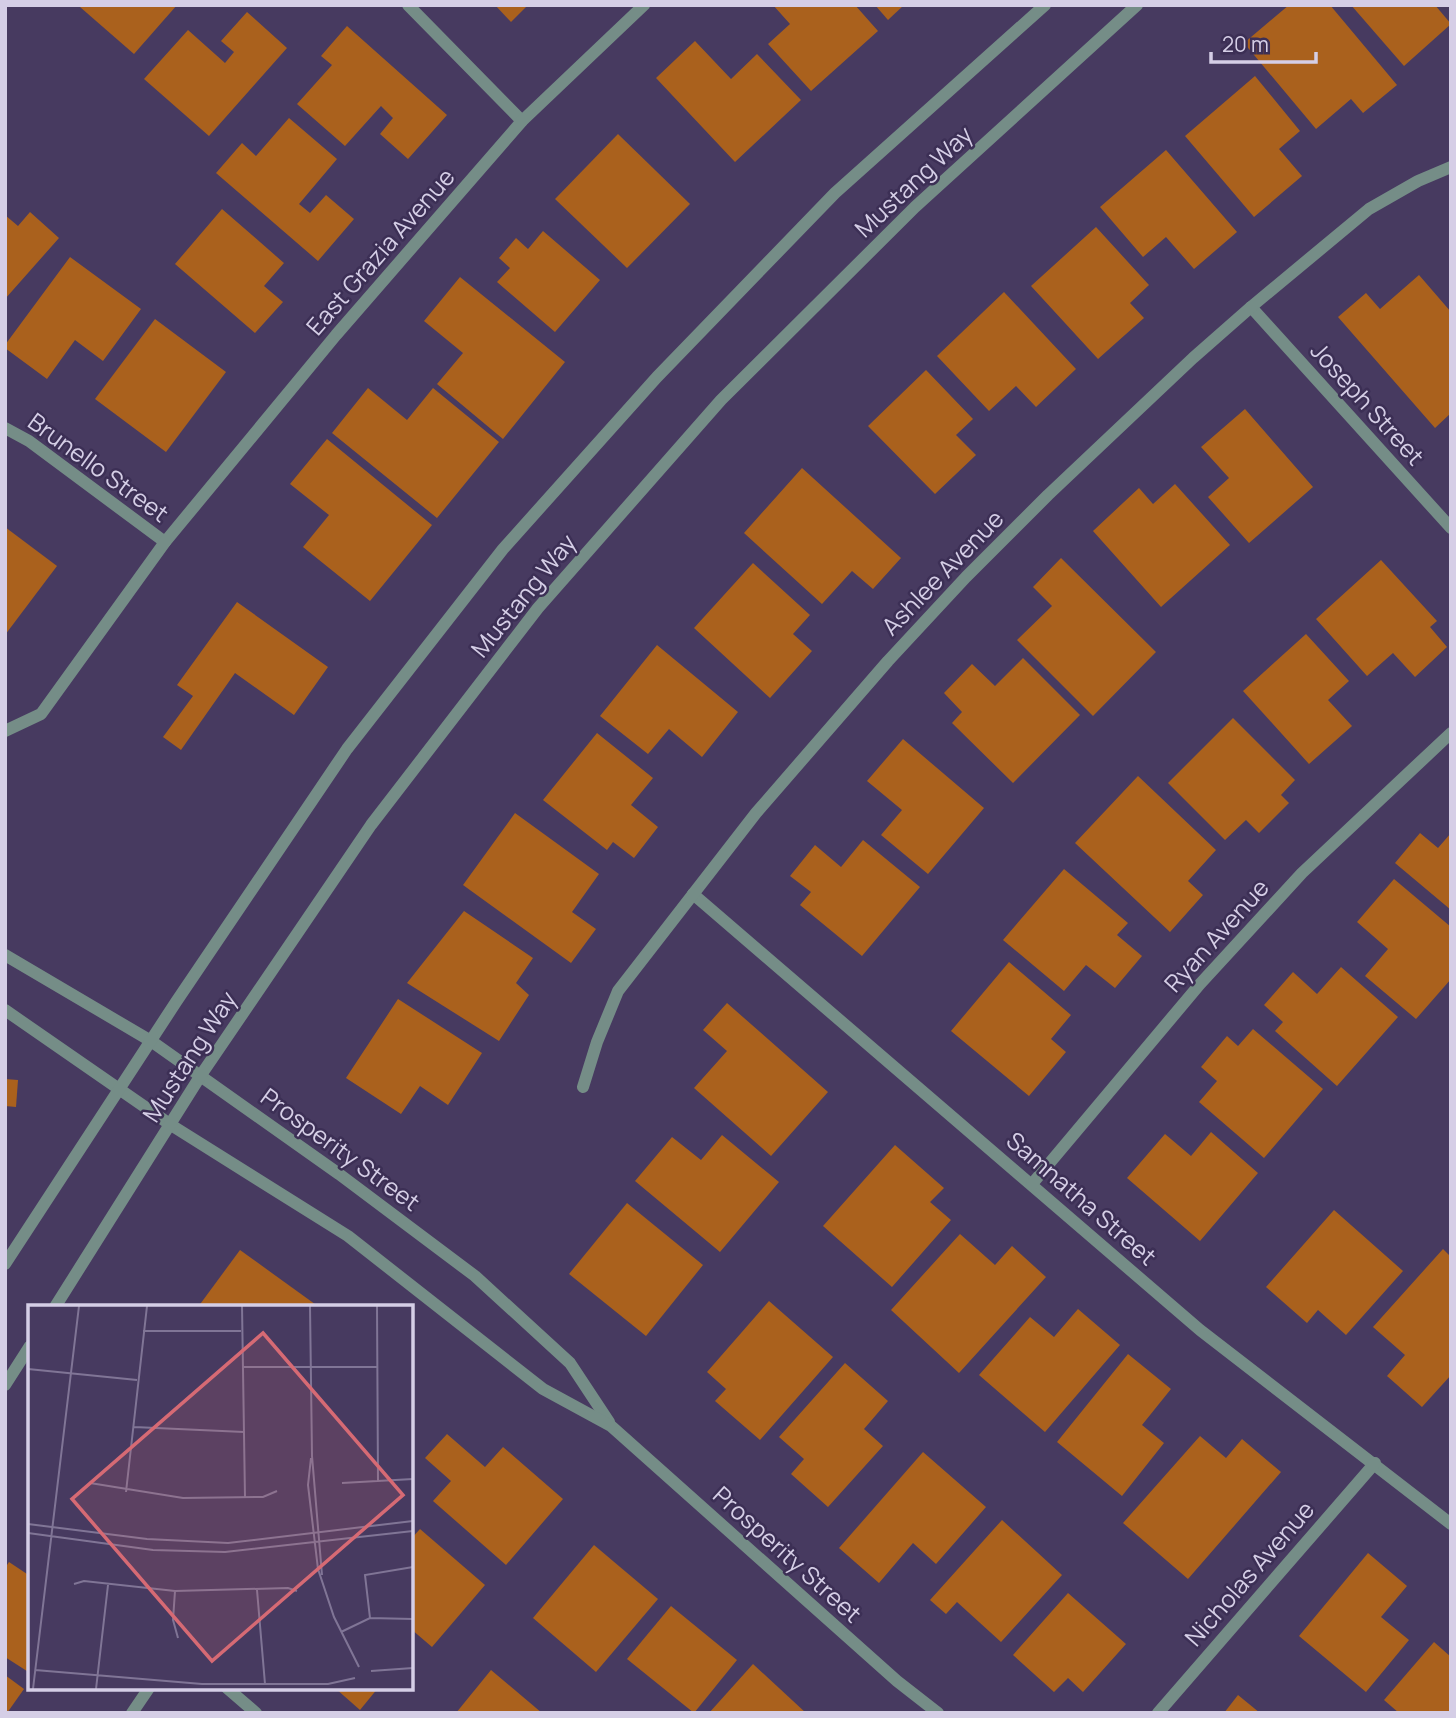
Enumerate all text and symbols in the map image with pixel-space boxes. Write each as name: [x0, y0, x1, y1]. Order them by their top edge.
scale bar: [1211, 21, 1316, 65]
text: 20 m: [1222, 30, 1269, 58]
street label: Mustang Way: [847, 117, 979, 244]
street label: East Grazia Avenue: [298, 161, 462, 341]
street label: Joseph Street: [1304, 334, 1432, 472]
street label: Brunello Street: [22, 404, 176, 529]
street label: Ashlee Avenue: [874, 502, 1010, 642]
street label: Mustang Way: [463, 526, 583, 664]
street label: Ryan Avenue: [1156, 871, 1276, 999]
street label: Mustang Way: [134, 984, 244, 1128]
street label: Prosperity Street: [255, 1080, 427, 1218]
street label: Samnatha Street: [1000, 1124, 1164, 1272]
inset map: [28, 1305, 413, 1690]
street label: Prosperity Street: [707, 1478, 869, 1629]
street label: Nicholas Avenue: [1177, 1493, 1321, 1653]

